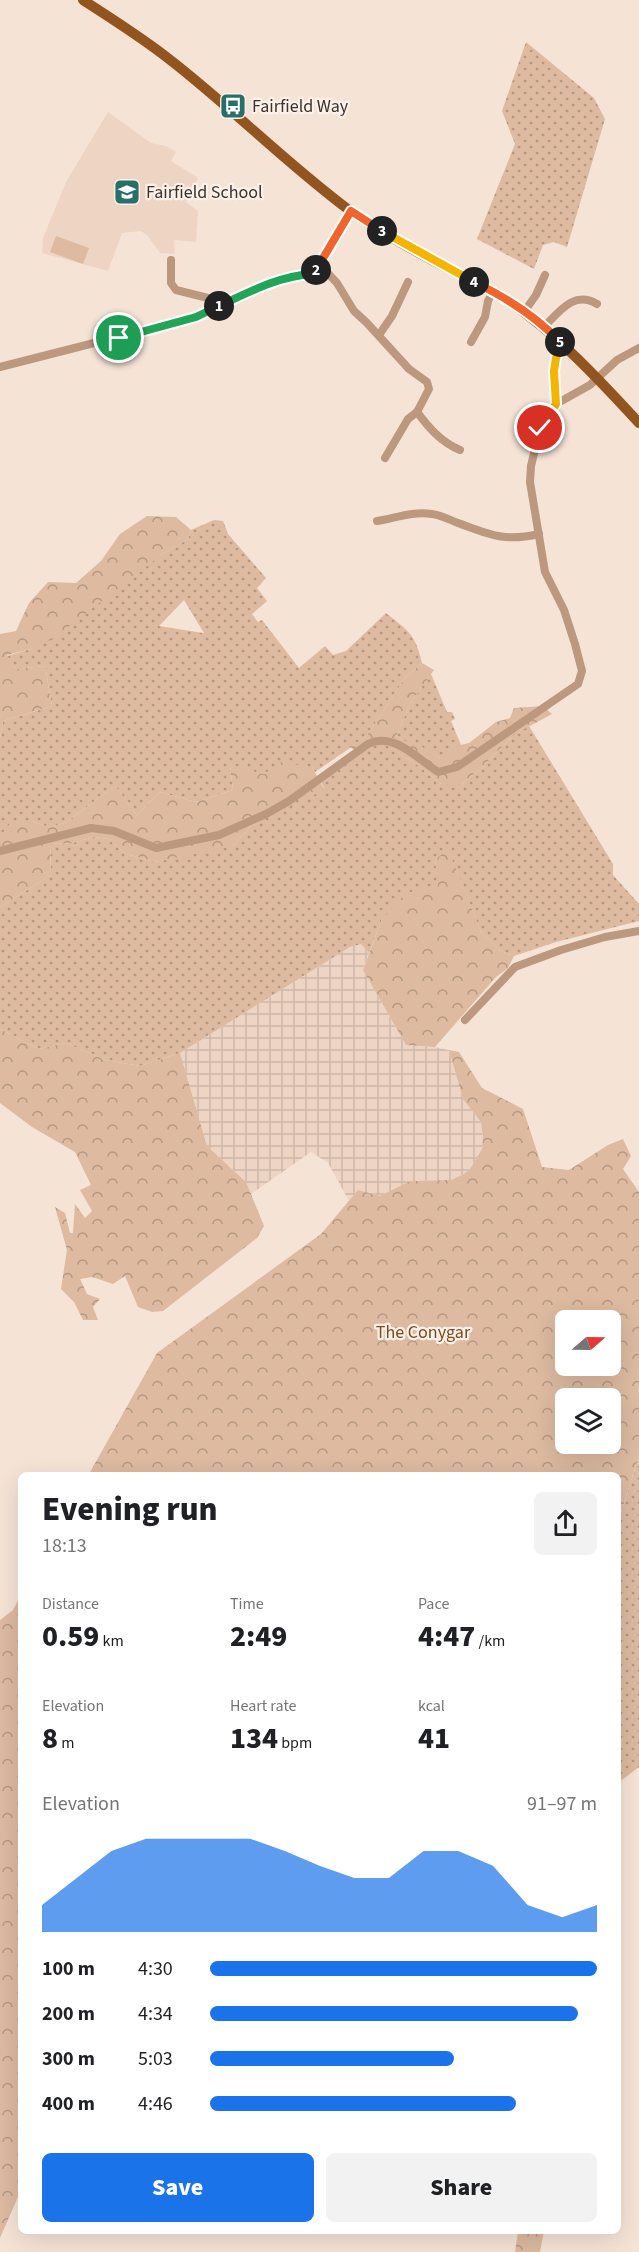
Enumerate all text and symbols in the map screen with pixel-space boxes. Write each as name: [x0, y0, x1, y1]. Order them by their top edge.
bus stop icon: Fairfield Way: [218, 91, 248, 121]
place label: Fairfield Way: [252, 94, 349, 119]
school or university icon: Fairfield School: [112, 177, 142, 207]
place label: Fairfield School: [146, 180, 263, 205]
pin: 3: [367, 216, 397, 246]
text: 3: [378, 220, 386, 242]
pin: 2: [301, 255, 331, 285]
text: 2: [312, 259, 320, 281]
pin: 4: [459, 267, 489, 297]
text: 4: [470, 271, 478, 293]
pin: 1: [204, 291, 234, 321]
text: 1: [215, 295, 223, 317]
pin: [93, 312, 144, 363]
icon: arrive: [102, 321, 135, 354]
pin: 5: [545, 327, 575, 357]
text: 5: [556, 331, 564, 353]
pin: [514, 402, 565, 453]
icon: check: [523, 411, 556, 444]
north arrow: [555, 1310, 621, 1376]
map controls: [555, 1310, 621, 1454]
park label: The Conygar: [376, 1320, 471, 1345]
button: layers: [555, 1388, 621, 1454]
text: Evening run: [42, 1486, 218, 1533]
button: share: [534, 1492, 597, 1555]
text: 18:13: [42, 1532, 87, 1560]
text: Distance: [42, 1593, 99, 1615]
text: Time: [230, 1593, 264, 1615]
text: Pace: [418, 1593, 449, 1615]
text: 0.59: [42, 1615, 99, 1658]
text: 2:49: [230, 1615, 287, 1658]
text: 4:47: [418, 1615, 475, 1658]
text: km: [99, 1630, 124, 1652]
text: /km: [475, 1630, 505, 1652]
text: Elevation: [42, 1695, 104, 1717]
text: Heart rate: [230, 1695, 297, 1717]
text: kcal: [418, 1695, 445, 1717]
text: 8: [42, 1717, 58, 1760]
text: 134: [230, 1717, 278, 1760]
text: 41: [418, 1717, 450, 1760]
text: m: [58, 1732, 75, 1754]
text: bpm: [278, 1732, 312, 1754]
text: Elevation: [42, 1790, 120, 1818]
text: 91–97 m: [527, 1790, 597, 1818]
text: 100 m: [42, 1955, 95, 1983]
text: 4:30: [138, 1955, 173, 1983]
text: 200 m: [42, 2000, 95, 2028]
text: 4:34: [138, 2000, 173, 2028]
text: 300 m: [42, 2045, 95, 2073]
text: 5:03: [138, 2045, 173, 2073]
text: 400 m: [42, 2090, 95, 2118]
text: 4:46: [138, 2090, 173, 2118]
button: Save: [42, 2153, 314, 2222]
button: Share: [326, 2153, 597, 2222]

